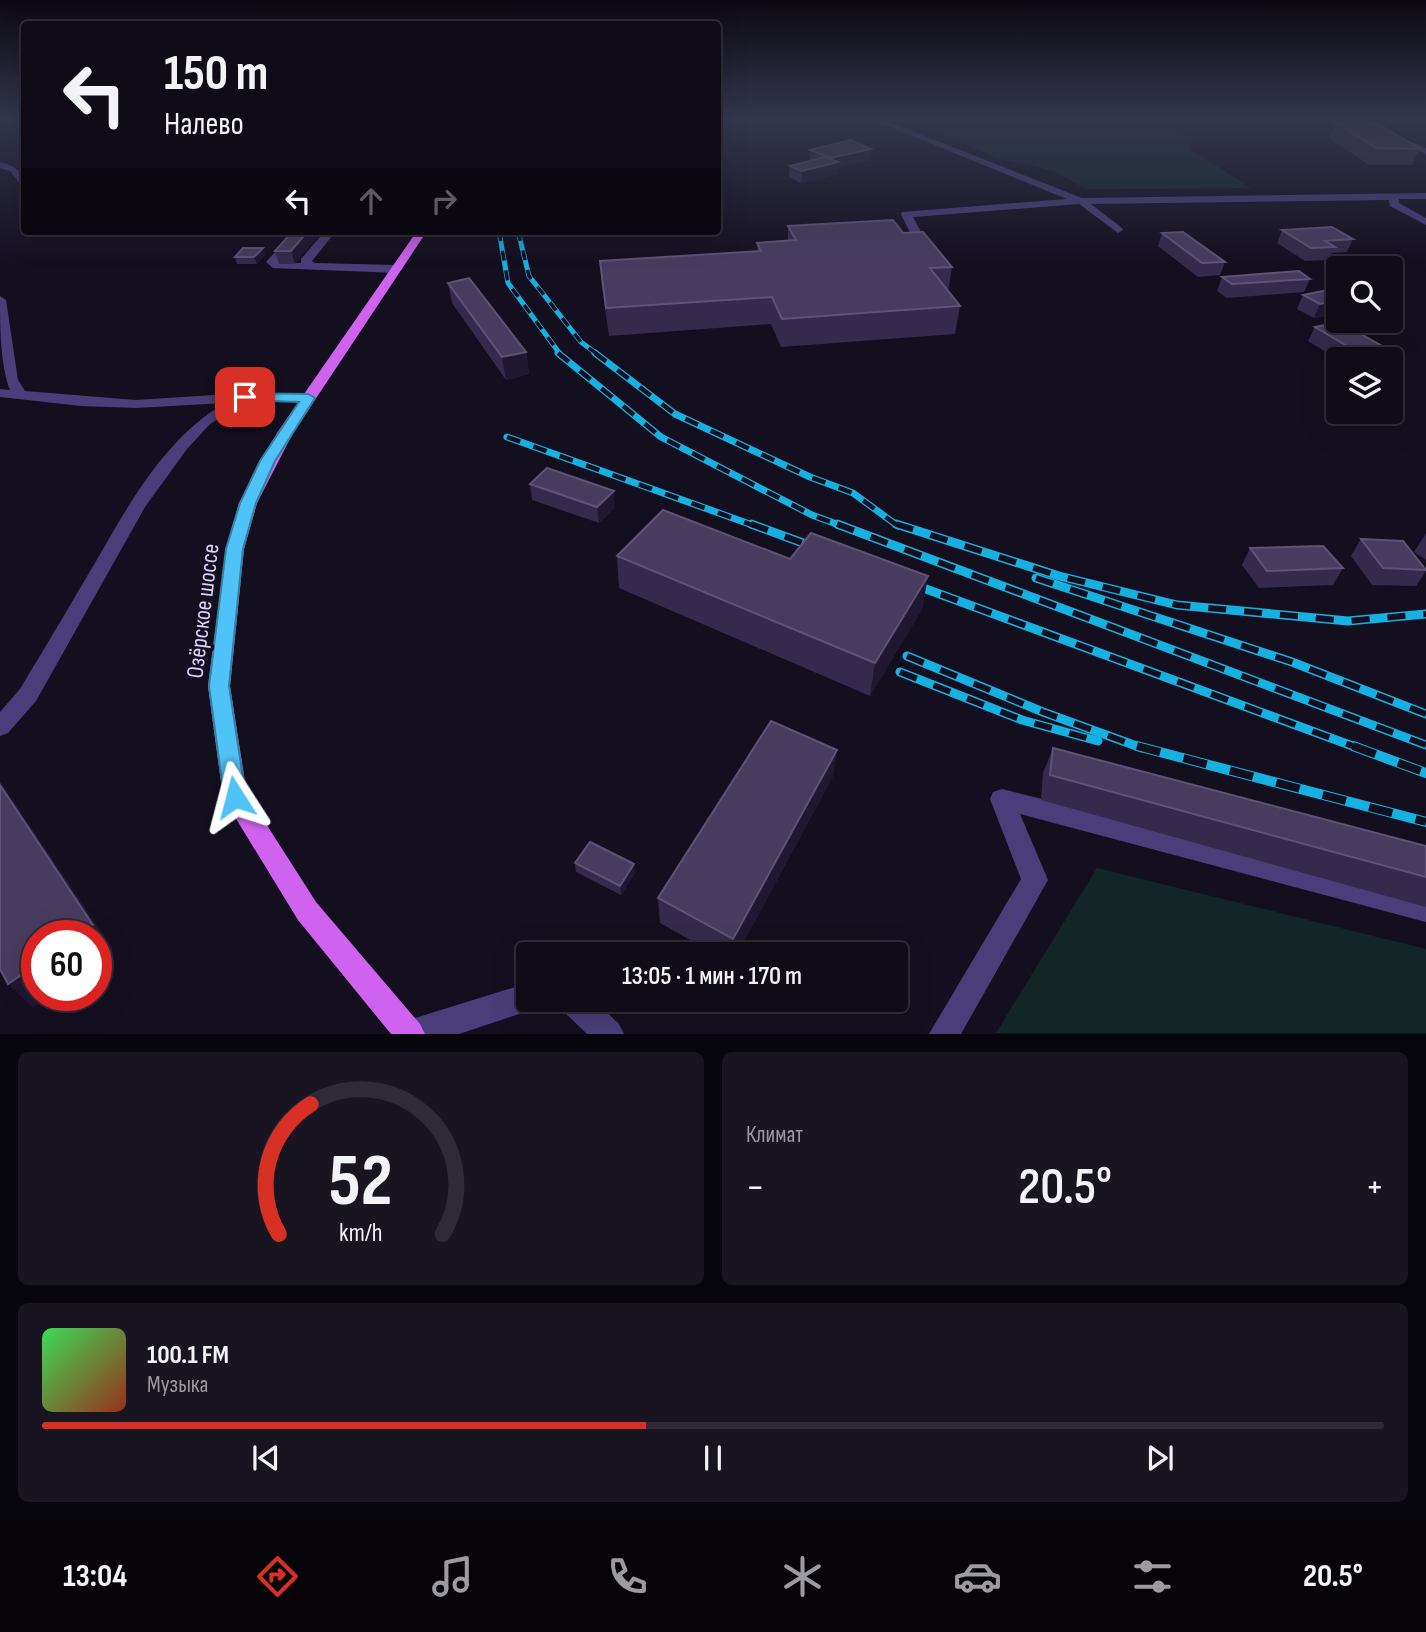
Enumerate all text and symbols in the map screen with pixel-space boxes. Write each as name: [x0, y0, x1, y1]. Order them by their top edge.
text: 150 m: [164, 45, 268, 104]
icon: left: [49, 49, 140, 140]
text: Налево: [164, 105, 244, 144]
icon: left: [279, 182, 317, 220]
icon: ahead: [352, 182, 390, 220]
icon: right: [425, 182, 463, 220]
map controls: [1326, 256, 1403, 424]
button: search: [1326, 256, 1403, 333]
button: layers: [1326, 347, 1403, 424]
pin: [215, 367, 275, 427]
icon: arrive: [226, 378, 264, 416]
street label: Озёрское шоссе: [180, 542, 226, 680]
position arrow: [198, 760, 272, 834]
speed limit sign: 60: [21, 920, 112, 1011]
text: 13:05 · 1 мин · 170 m: [622, 961, 802, 992]
text: Климат: [746, 1121, 803, 1149]
text: 52: [329, 1139, 393, 1227]
text: 20.5°: [1018, 1156, 1112, 1219]
text: −: [746, 1165, 765, 1210]
text: +: [1365, 1165, 1384, 1210]
text: km/h: [339, 1218, 383, 1249]
text: 100.1 FM: [147, 1340, 229, 1371]
text: Музыка: [147, 1371, 208, 1399]
icon: previous: [247, 1439, 285, 1477]
icon: pause: [694, 1439, 732, 1477]
icon: next: [1141, 1439, 1179, 1477]
icon: directions: [253, 1552, 302, 1601]
icon: music: [428, 1552, 477, 1601]
icon: phone: [603, 1552, 652, 1601]
icon: climate: [778, 1552, 827, 1601]
icon: car: [953, 1552, 1002, 1601]
icon: filters: [1128, 1552, 1177, 1601]
text: 13:04: [63, 1557, 127, 1596]
text: 20.5°: [1303, 1557, 1363, 1596]

